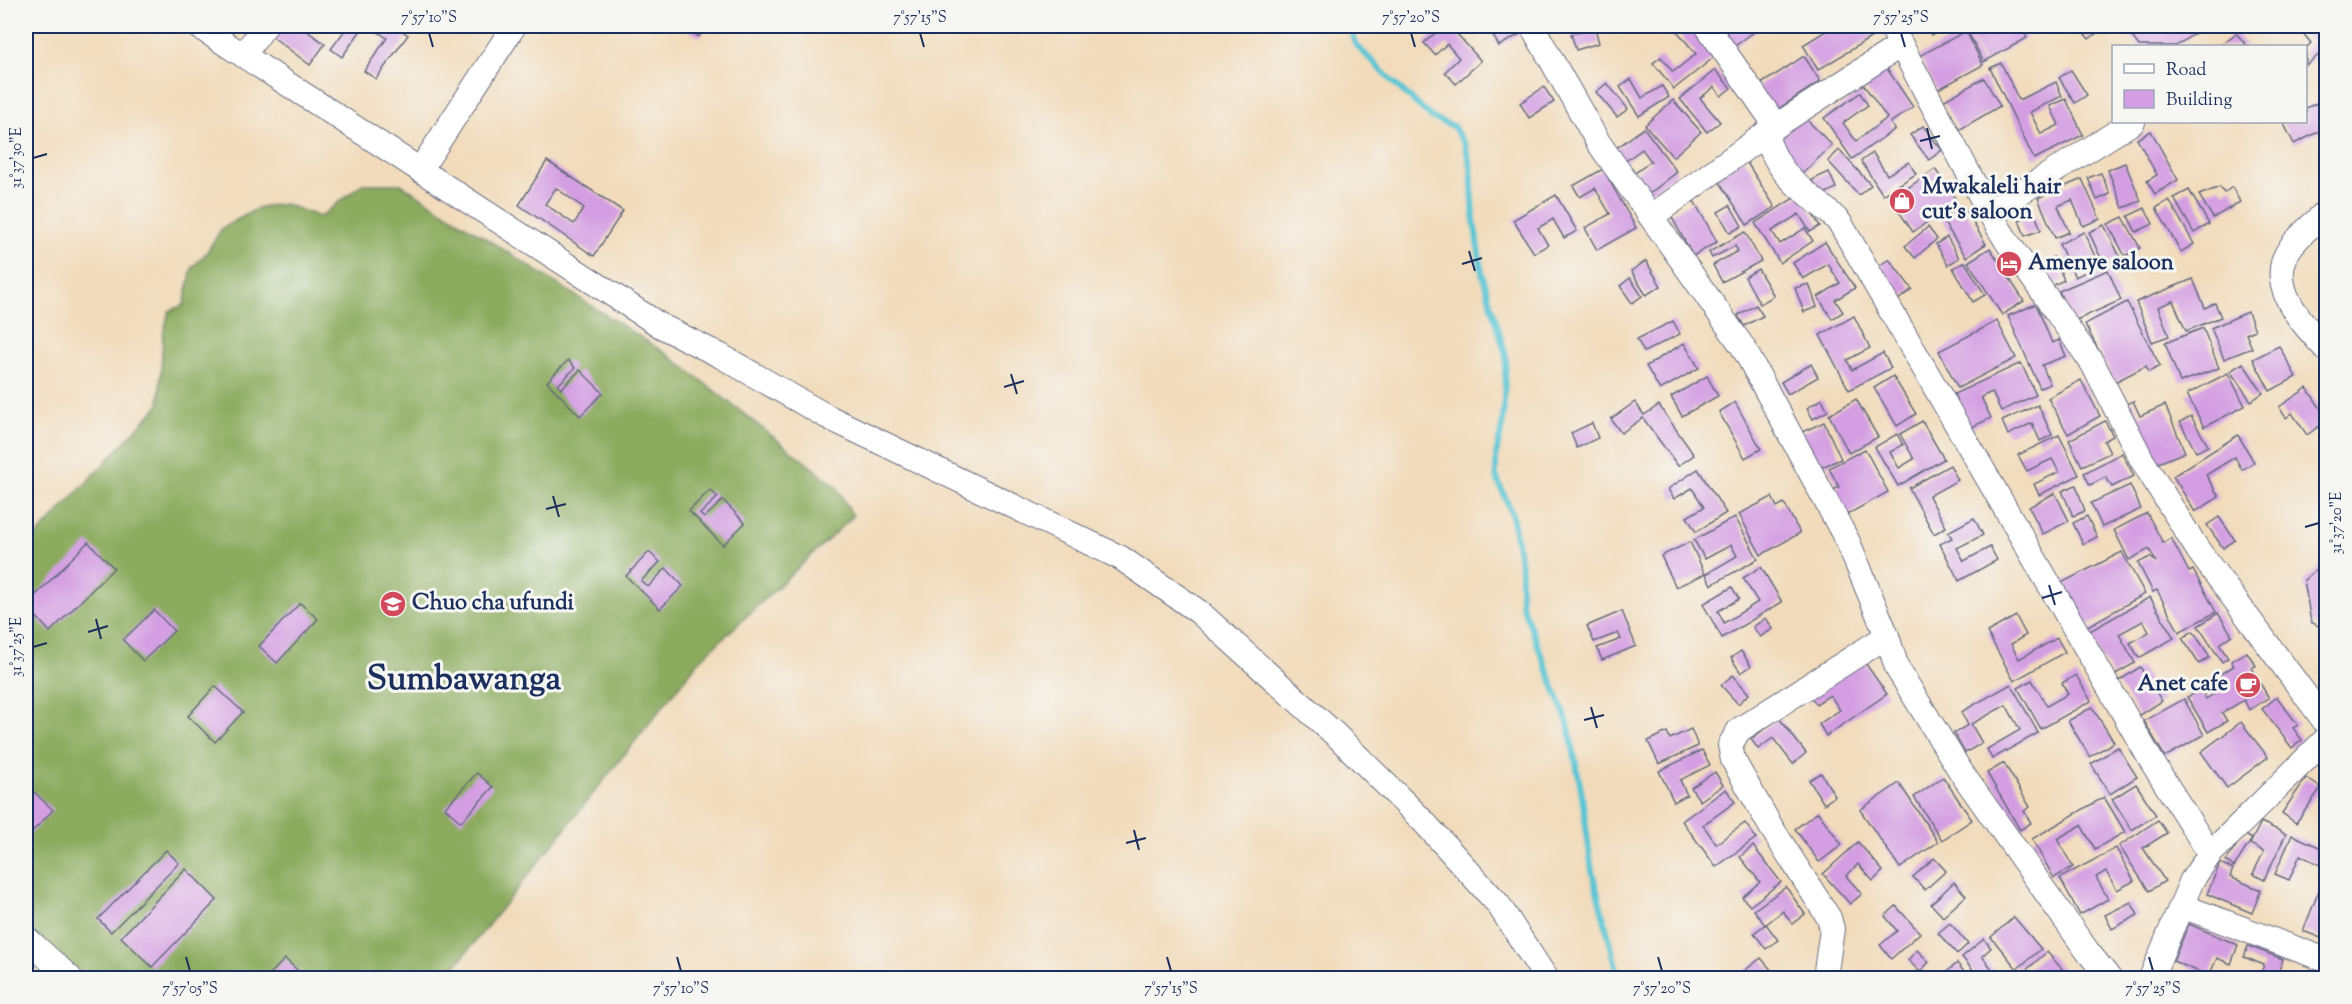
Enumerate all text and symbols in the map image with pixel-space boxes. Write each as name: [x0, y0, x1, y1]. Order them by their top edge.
text: 7°57'10"S: [401, 8, 457, 29]
text: 7°57'15"S: [893, 8, 947, 29]
text: 7°57'20"S: [1382, 8, 1440, 29]
text: 7°57'25"S: [1873, 8, 1929, 29]
legend: [2112, 45, 2307, 123]
text: Road: [2166, 58, 2206, 84]
text: Building: [2166, 88, 2232, 114]
text: 31°37'30"E: [7, 127, 28, 189]
place label: Mwakaleli hair cut's saloon: [1922, 172, 2062, 229]
shop icon: Mwakaleli hair cut's saloon: [1887, 186, 1917, 216]
place label: Amenye saloon: [2028, 248, 2174, 280]
hotel icon: Amenye saloon: [1994, 249, 2024, 279]
text: 31°37'20"E: [2327, 492, 2348, 554]
place label: Chuo cha ufundi: [412, 588, 575, 620]
school or university icon: Chuo cha ufundi: [378, 589, 408, 619]
text: 31°37'25"E: [7, 617, 28, 677]
district label: Sumbawanga: [367, 656, 562, 705]
place label: Anet cafe: [2138, 669, 2228, 701]
cafe icon: Anet cafe: [2233, 670, 2263, 700]
text: 7°57'05"S: [162, 979, 218, 1000]
text: 7°57'10"S: [653, 979, 709, 1000]
text: 7°57'15"S: [1144, 979, 1198, 1000]
text: 7°57'20"S: [1633, 979, 1691, 1000]
text: 7°57'25"S: [2125, 979, 2181, 1000]

